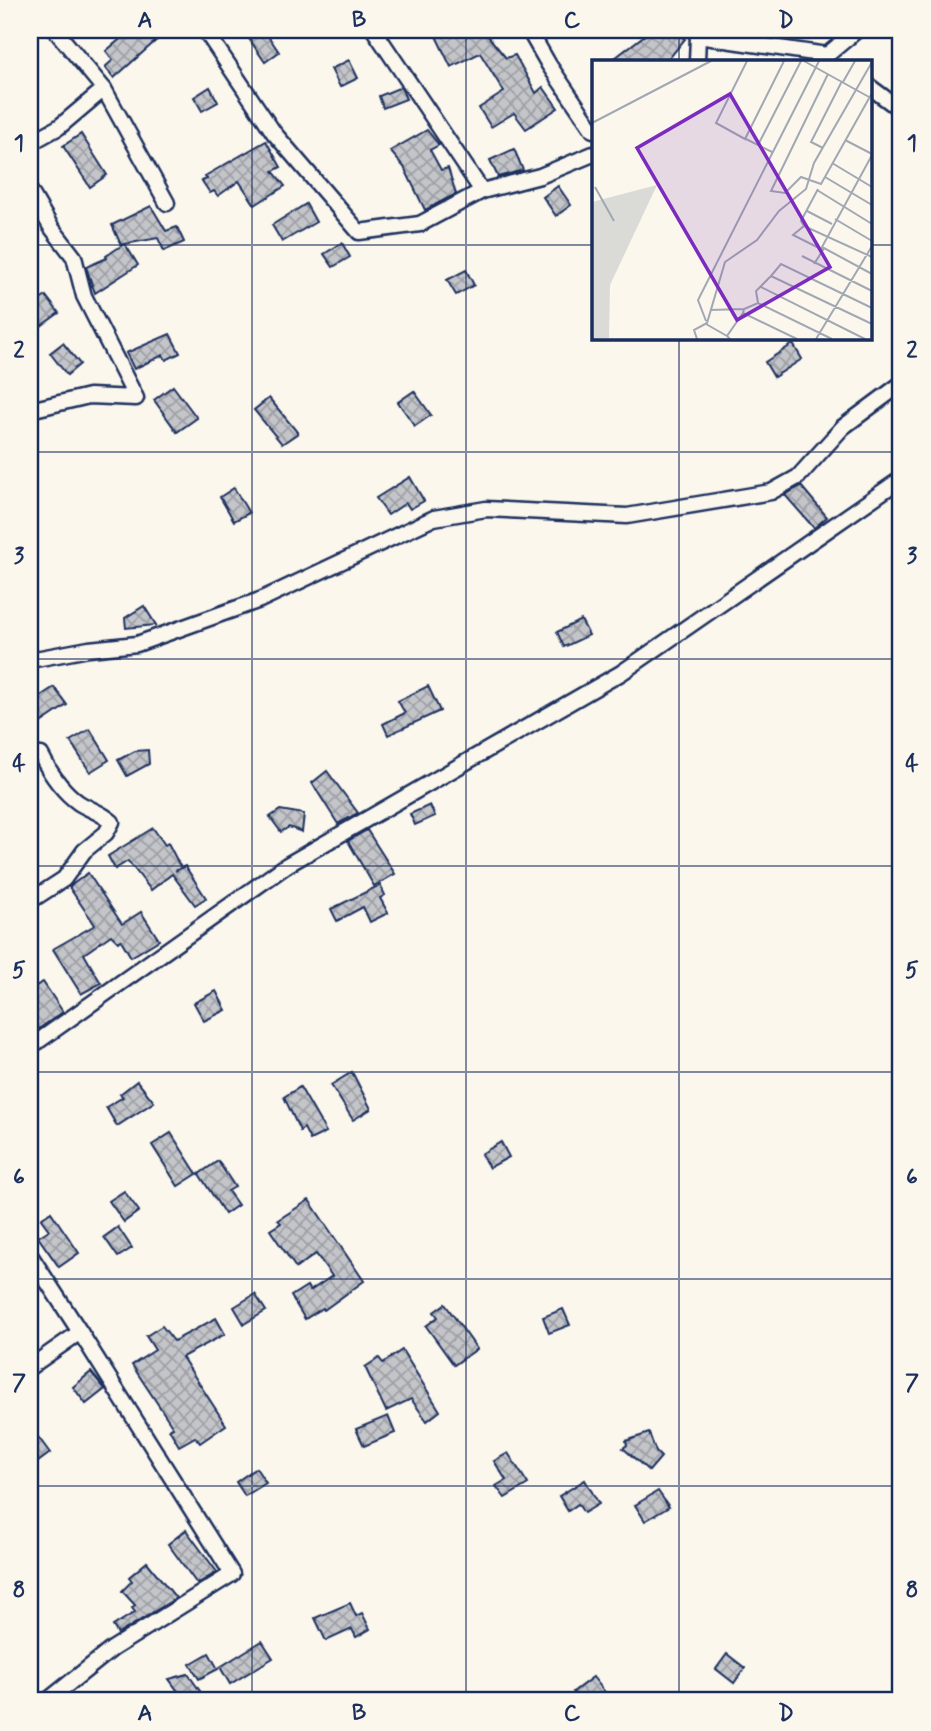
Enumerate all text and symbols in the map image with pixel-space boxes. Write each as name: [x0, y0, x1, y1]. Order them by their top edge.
text: A: [137, 6, 153, 36]
text: B: [352, 6, 367, 36]
text: C: [564, 6, 581, 36]
text: D: [778, 6, 794, 36]
inset map: [592, 60, 872, 340]
text: 1: [14, 129, 24, 159]
text: 1: [907, 129, 917, 159]
text: 2: [13, 336, 25, 366]
text: 2: [906, 336, 918, 366]
text: 3: [14, 542, 25, 572]
text: 3: [907, 542, 918, 572]
text: 4: [12, 749, 26, 779]
text: 4: [905, 749, 919, 779]
text: 5: [12, 956, 26, 986]
text: 5: [905, 956, 919, 986]
text: 6: [13, 1163, 25, 1193]
text: 6: [906, 1163, 918, 1193]
text: 7: [12, 1369, 26, 1399]
text: 7: [905, 1369, 919, 1399]
text: 8: [13, 1576, 25, 1606]
text: 8: [906, 1576, 918, 1606]
text: A: [137, 1699, 153, 1729]
text: B: [352, 1699, 367, 1729]
text: C: [564, 1699, 581, 1729]
text: D: [778, 1699, 794, 1729]

